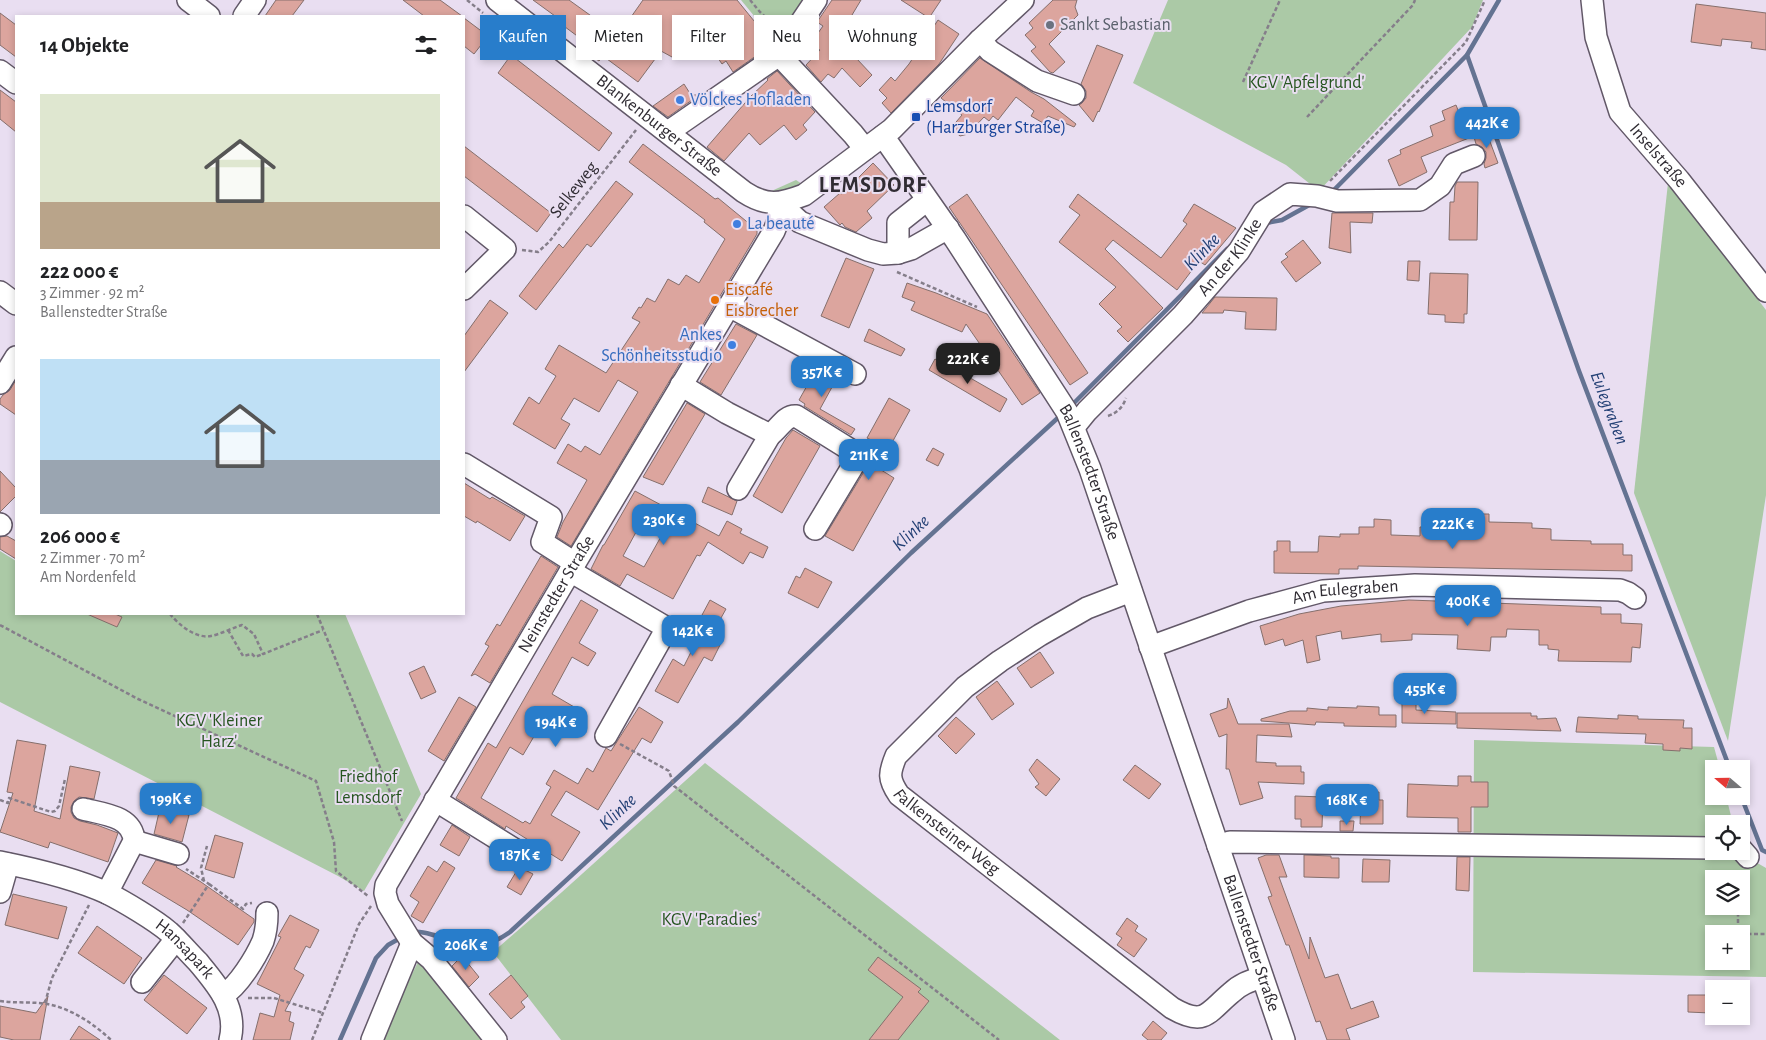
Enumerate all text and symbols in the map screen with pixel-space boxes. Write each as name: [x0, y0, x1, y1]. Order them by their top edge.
chip: Kaufen: [480, 15, 566, 60]
chip: Mieten: [576, 15, 662, 60]
chip: Filter: [672, 15, 744, 60]
chip: Neu: [754, 15, 819, 60]
chip: Wohnung: [829, 15, 935, 60]
place label: Sankt Sebastian: [1060, 16, 1171, 34]
marker: Sankt Sebastian: [1044, 19, 1056, 31]
icon: filters: [412, 31, 440, 59]
text: 14 Objekte: [40, 35, 129, 56]
street label: Blankenburger Straße: [593, 72, 725, 180]
park label: KGV 'Apfelgrund': [1247, 74, 1365, 92]
place label: Völckes Hofladen: [690, 91, 811, 109]
marker: Völckes Hofladen: [674, 94, 686, 106]
place label: Lemsdorf (Harzburger Straße): [926, 98, 1066, 137]
pin: 442K €: [1446, 106, 1528, 149]
marker: Lemsdorf (Harzburger Straße): [910, 111, 922, 123]
text: 442K €: [1466, 115, 1508, 131]
street label: Inselstraße: [1626, 120, 1690, 191]
icon: home: [195, 126, 285, 216]
street label: Selkeweg: [547, 158, 602, 221]
district label: LEMSDORF: [819, 174, 927, 196]
place label: La beauté: [747, 215, 815, 233]
street label: An der Klinke: [1195, 215, 1266, 300]
marker: La beauté: [731, 218, 743, 230]
water label: Klinke: [1180, 230, 1224, 274]
text: 222 000 €: [40, 261, 119, 282]
place label: Eiscafé Eisbrecher: [725, 281, 798, 320]
text: 3 Zimmer · 92 m²: [40, 285, 144, 301]
marker: Eiscafé Eisbrecher: [709, 294, 721, 306]
text: Ballenstedter Straße: [40, 304, 167, 320]
place label: Ankes Schönheitsstudio: [601, 326, 722, 365]
marker: Ankes Schönheitsstudio: [726, 339, 738, 351]
pin: 222K €: [927, 342, 1009, 385]
text: 222K €: [947, 351, 989, 367]
pin: 357K €: [781, 356, 863, 398]
text: 357K €: [802, 364, 842, 380]
water label: Eulegraben: [1586, 369, 1632, 447]
icon: home: [195, 391, 285, 481]
street label: Ballenstedter Straße: [1055, 401, 1122, 542]
pin: 211K €: [828, 438, 910, 481]
text: 211K €: [850, 447, 888, 463]
pin: 230K €: [623, 504, 705, 546]
pin: 222K €: [1412, 508, 1494, 550]
water label: Klinke: [889, 511, 933, 555]
text: 230K €: [643, 512, 685, 528]
text: 222K €: [1432, 516, 1474, 532]
text: 206 000 €: [40, 526, 120, 547]
street label: Neinstedter Straße: [515, 533, 598, 656]
text: 2 Zimmer · 70 m²: [40, 550, 145, 566]
text: Am Nordenfeld: [40, 569, 136, 585]
street label: Am Eulegraben: [1290, 577, 1399, 608]
pin: 400K €: [1427, 584, 1509, 627]
text: 400K €: [1446, 593, 1490, 609]
pin: 142K €: [652, 614, 734, 657]
text: 142K €: [673, 623, 713, 639]
pin: 455K €: [1384, 672, 1466, 715]
text: 455K €: [1404, 681, 1446, 697]
pin: 194K €: [515, 706, 597, 748]
park label: KGV 'Kleiner Harz': [176, 712, 263, 751]
text: 194K €: [536, 714, 576, 730]
north arrow: [1705, 760, 1750, 805]
map controls: [1705, 760, 1750, 1025]
park label: Friedhof Lemsdorf: [335, 768, 402, 807]
pin: 199K €: [130, 782, 212, 825]
pin: 168K €: [1306, 784, 1388, 826]
street label: Falkensteiner Weg: [889, 786, 1003, 879]
water label: Klinke: [596, 790, 640, 834]
text: 199K €: [151, 791, 191, 807]
text: 168K €: [1327, 792, 1367, 808]
button: locate: [1705, 815, 1750, 860]
pin: 187K €: [479, 838, 561, 881]
text: 187K €: [500, 847, 540, 863]
button: layers: [1705, 870, 1750, 915]
street label: Ballenstedter Straße: [1220, 872, 1283, 1014]
park label: KGV 'Paradies': [662, 911, 760, 929]
street label: Hansapark: [152, 916, 218, 983]
button: +: [1705, 925, 1750, 970]
pin: 206K €: [425, 928, 507, 971]
text: 206K €: [445, 937, 487, 953]
button: −: [1705, 980, 1750, 1025]

